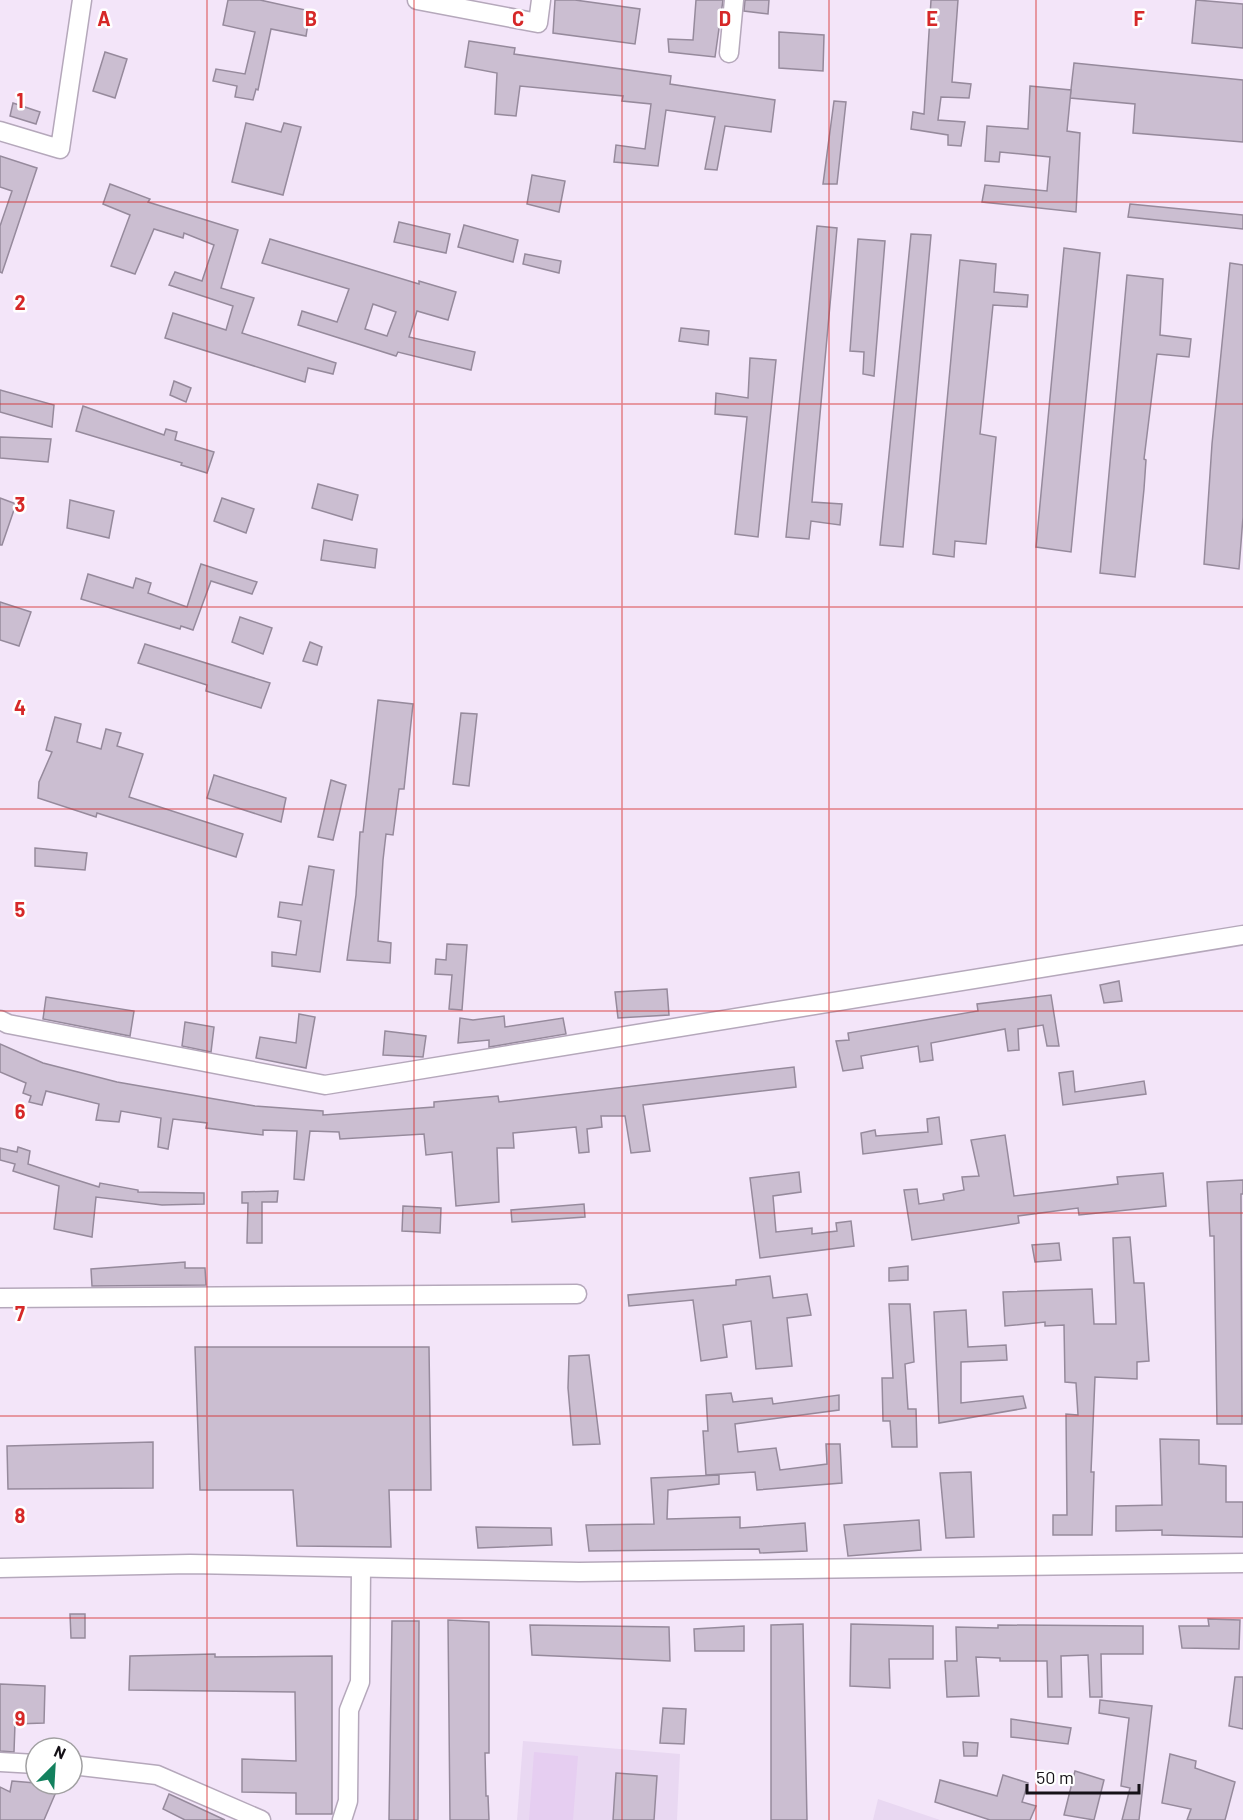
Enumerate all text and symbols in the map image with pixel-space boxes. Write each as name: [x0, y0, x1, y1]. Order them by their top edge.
text: A: [97, 6, 111, 30]
text: B: [305, 6, 317, 30]
text: C: [512, 6, 524, 30]
text: D: [719, 6, 731, 30]
text: E: [926, 6, 938, 30]
text: F: [1133, 6, 1145, 30]
text: 1: [16, 88, 24, 112]
text: 2: [14, 290, 26, 314]
text: 3: [15, 492, 25, 516]
text: 4: [14, 695, 26, 719]
text: 5: [15, 897, 26, 921]
text: 6: [15, 1099, 26, 1123]
text: 7: [15, 1301, 25, 1325]
text: 8: [15, 1503, 26, 1527]
text: 9: [15, 1706, 25, 1730]
north arrow: [24, 1736, 84, 1796]
text: N: [52, 1741, 69, 1763]
scale bar: [1027, 1757, 1140, 1795]
text: 50 m: [1036, 1766, 1074, 1788]

